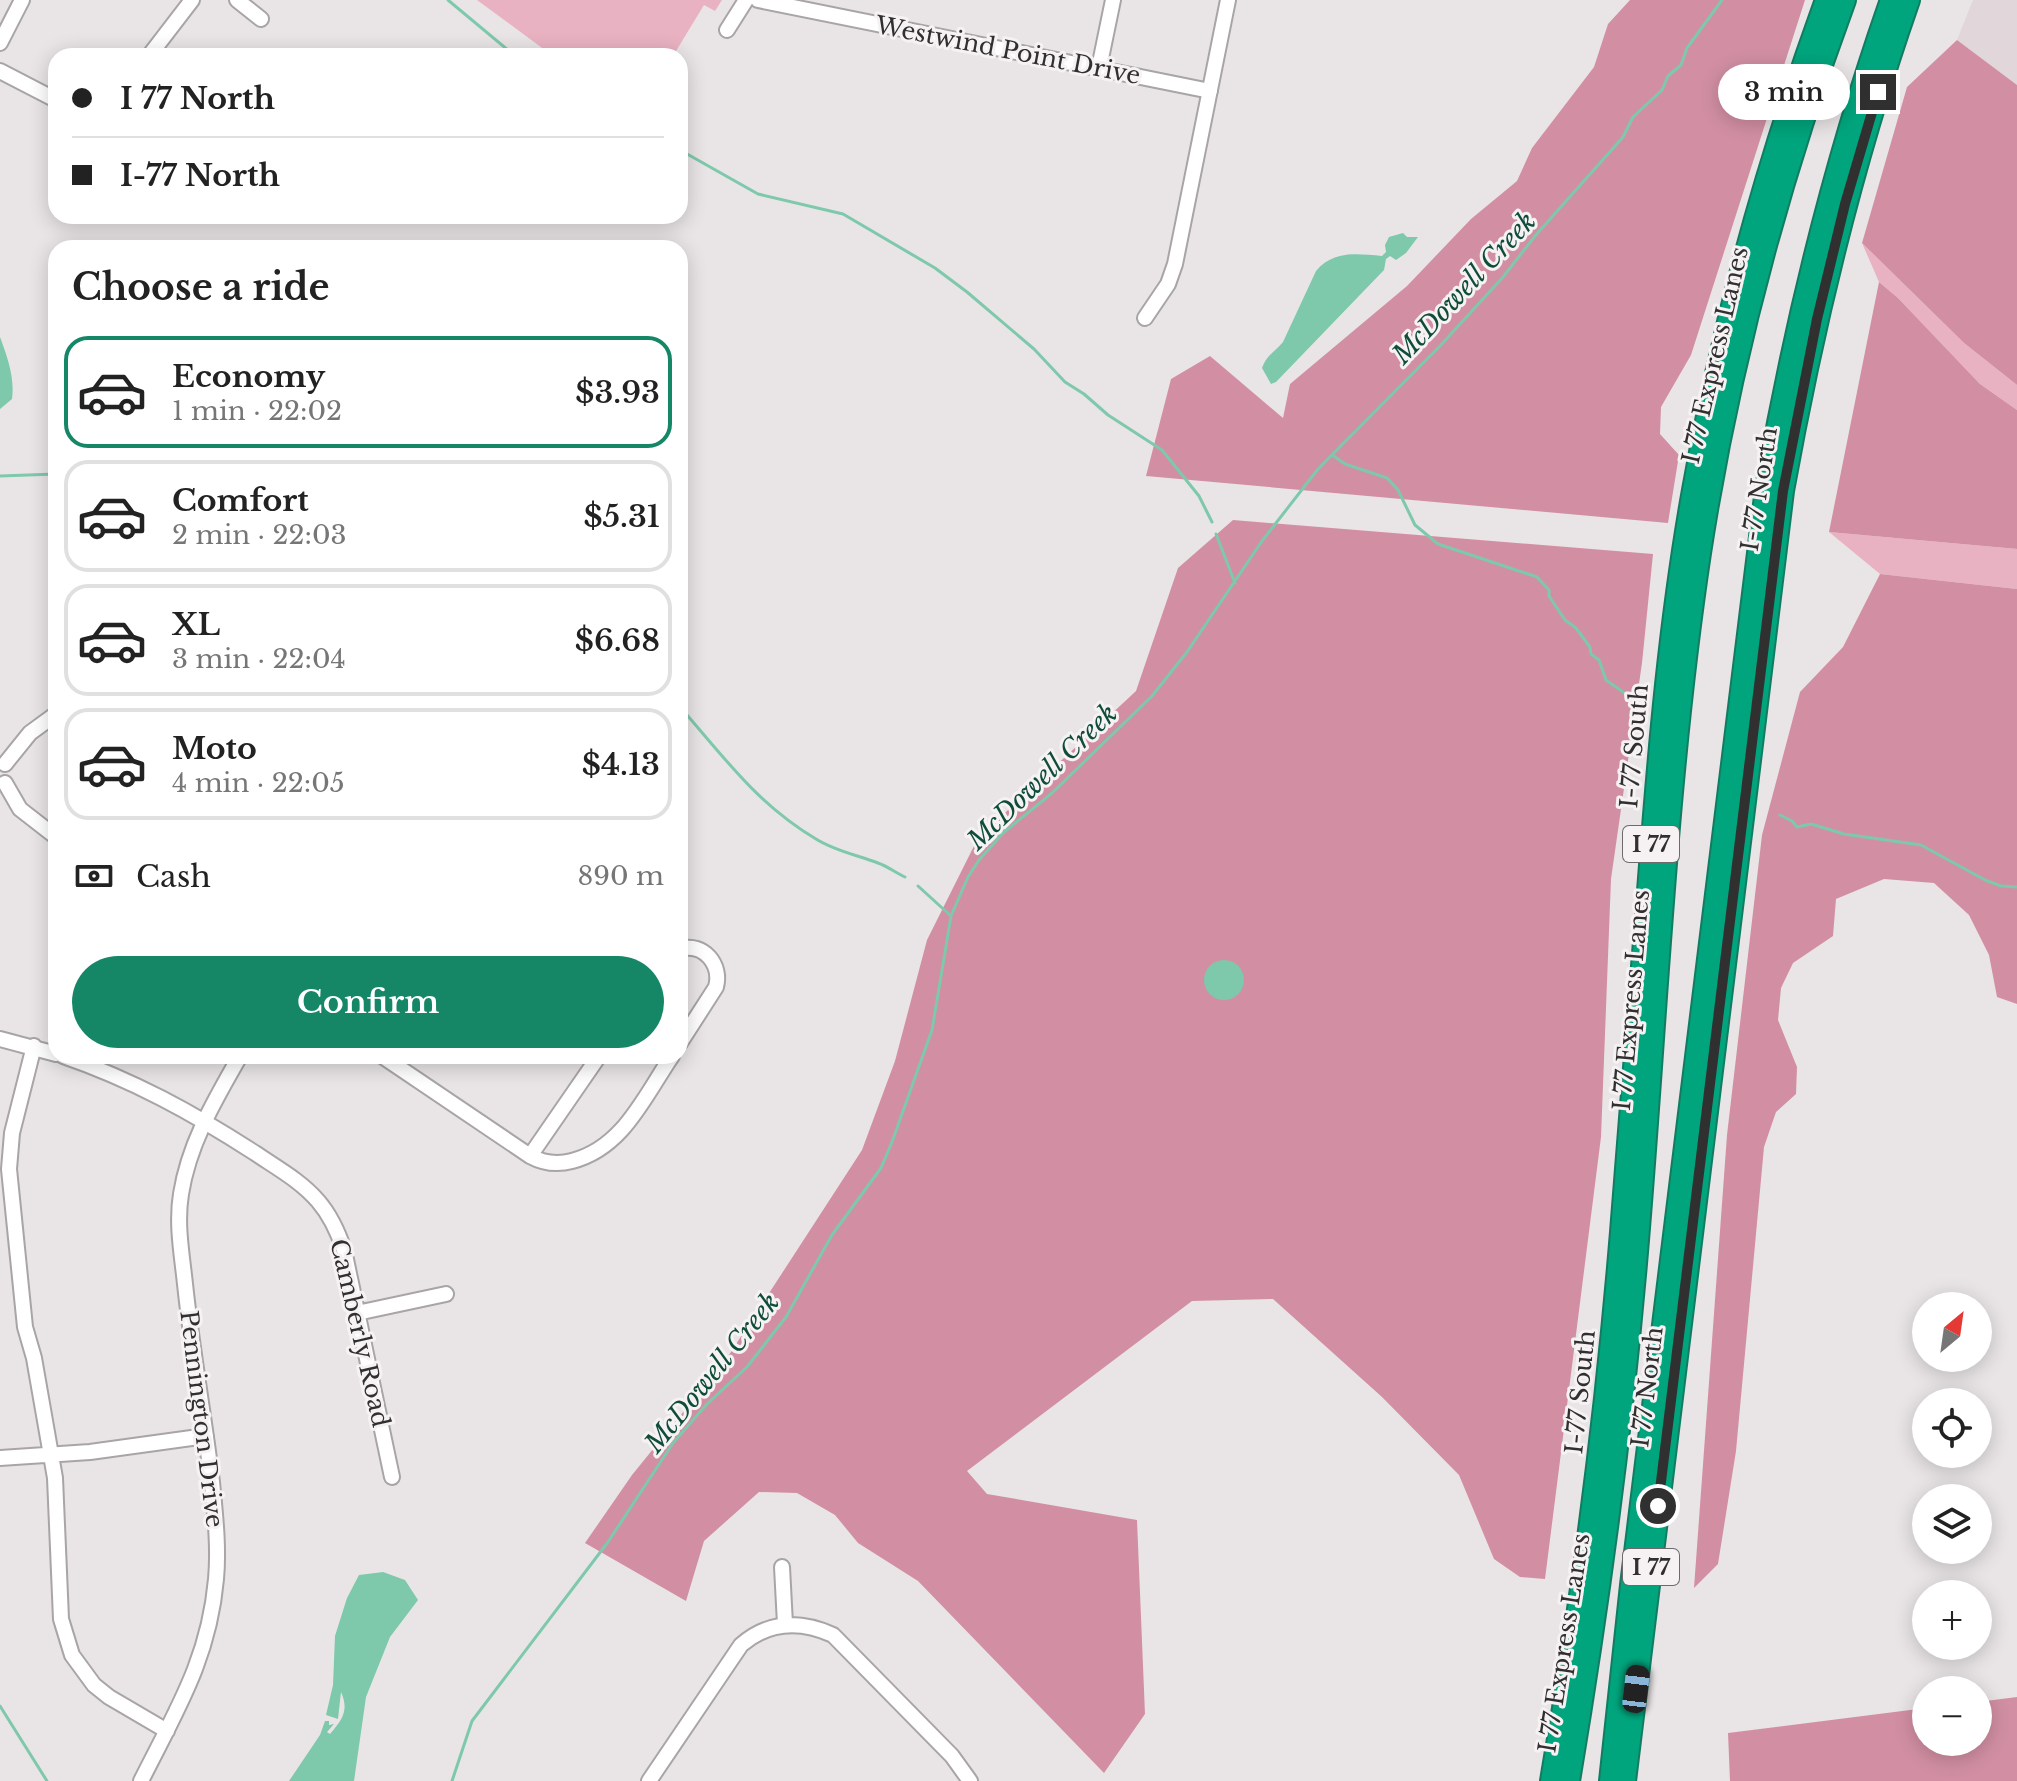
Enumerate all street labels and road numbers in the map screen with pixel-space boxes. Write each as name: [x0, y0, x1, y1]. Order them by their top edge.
street label: Westwind Point Drive: [872, 10, 1143, 90]
street label: I 77 Express Lanes: [1676, 244, 1754, 466]
street label: I-77 North: [1735, 425, 1783, 553]
street label: I-77 South: [1614, 683, 1654, 809]
road number: I 77: [1623, 826, 1679, 862]
street label: I 77 Express Lanes: [1607, 888, 1655, 1112]
street label: Camberly Road: [324, 1236, 396, 1430]
street label: Pennington Drive: [174, 1309, 230, 1529]
street label: I 77 North: [1625, 1325, 1669, 1449]
street label: I-77 South: [1559, 1329, 1601, 1455]
street label: I 77 Express Lanes: [1532, 1531, 1596, 1755]
road number: I 77: [1623, 1549, 1679, 1585]

